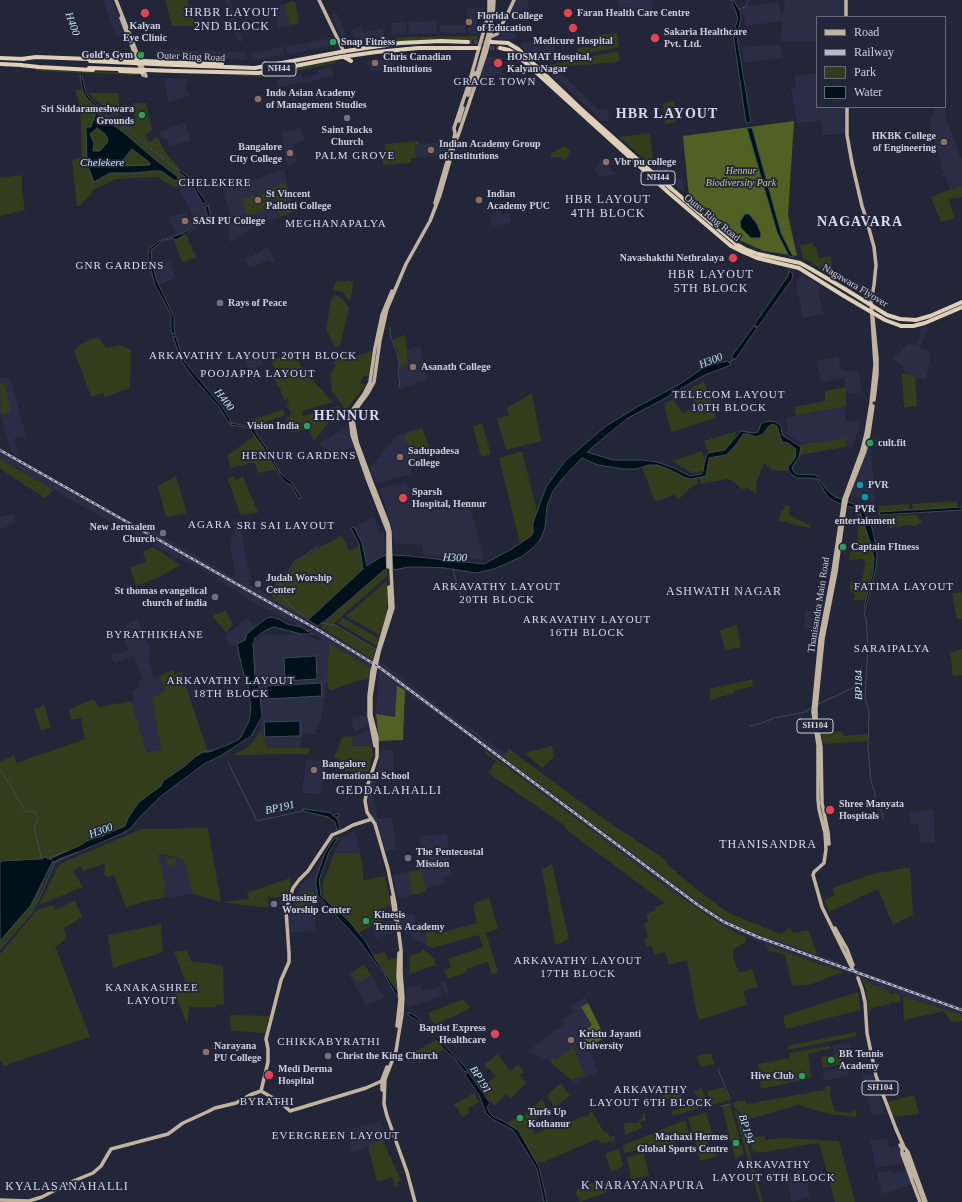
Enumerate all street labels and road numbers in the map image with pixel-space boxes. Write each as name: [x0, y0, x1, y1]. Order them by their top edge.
street label: Outer Ring Road: [152, 50, 230, 64]
road number: NH44: [262, 62, 296, 76]
road number: NH44: [641, 171, 675, 185]
street label: Outer Ring Road: [678, 189, 746, 247]
street label: Nagawara Flyover: [816, 259, 894, 313]
street label: Thanisandra Main Road: [804, 549, 834, 661]
road number: SH104: [797, 719, 833, 733]
road number: SH104: [862, 1081, 898, 1095]

